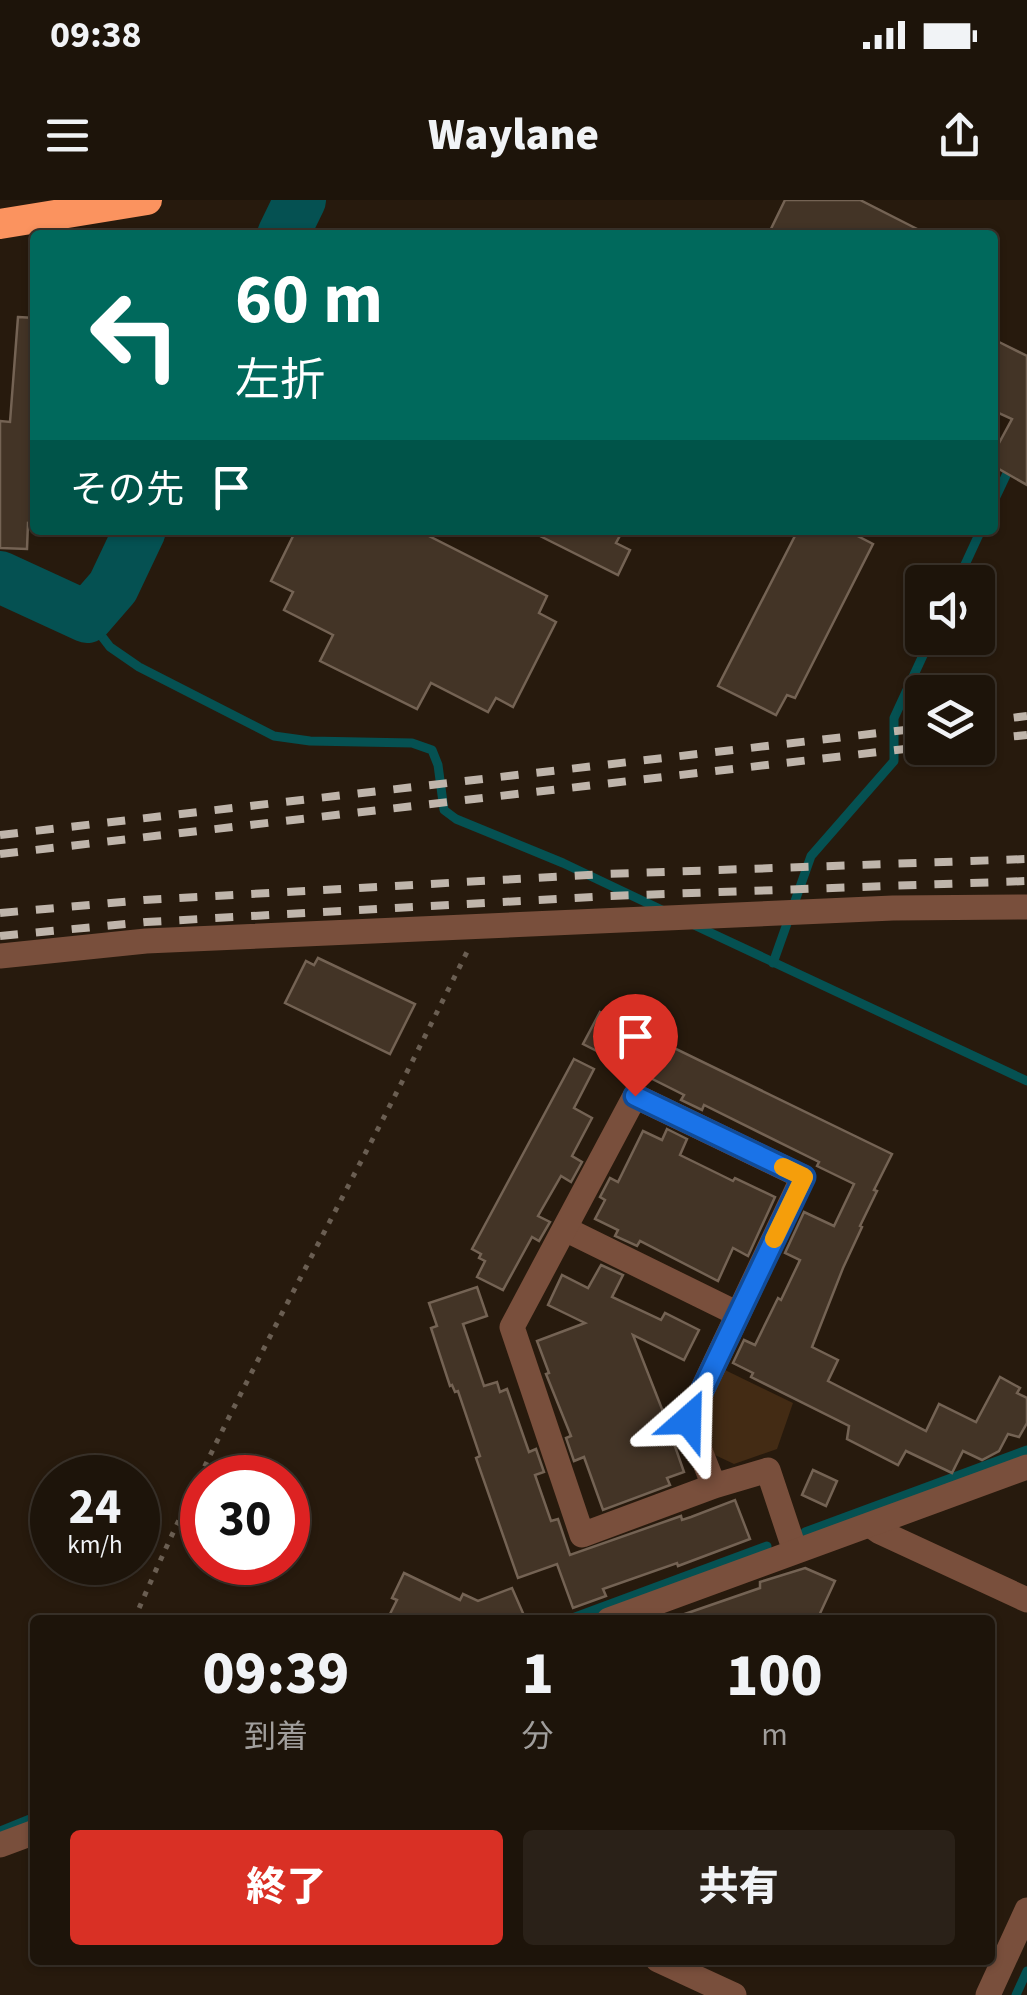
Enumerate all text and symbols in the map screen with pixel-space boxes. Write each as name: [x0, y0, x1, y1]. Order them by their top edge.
text: 09:38: [50, 8, 142, 62]
text: Waylane: [428, 103, 599, 167]
icon: menu: [40, 108, 95, 163]
icon: share: [932, 108, 987, 163]
text: 60 m: [235, 250, 383, 350]
icon: left: [70, 270, 200, 400]
text: 左折: [235, 349, 325, 413]
icon: arrive: [204, 460, 259, 515]
text: その先: [70, 463, 184, 517]
map controls: [905, 565, 995, 765]
button: sound: [905, 565, 995, 655]
button: layers: [905, 675, 995, 765]
pin: [593, 994, 678, 1097]
icon: arrive: [608, 1009, 663, 1064]
position arrow: [636, 1368, 740, 1472]
speed limit sign: 30: [180, 1455, 310, 1585]
text: 24: [69, 1472, 121, 1543]
text: km/h: [67, 1527, 123, 1563]
text: 09:39: [203, 1632, 349, 1717]
text: 1: [522, 1632, 554, 1717]
text: 100: [726, 1634, 822, 1719]
text: m: [761, 1712, 788, 1758]
text: 到着: [244, 1714, 308, 1760]
text: 分: [522, 1714, 554, 1760]
button: 終了: [70, 1830, 503, 1945]
button: 共有: [523, 1830, 955, 1945]

